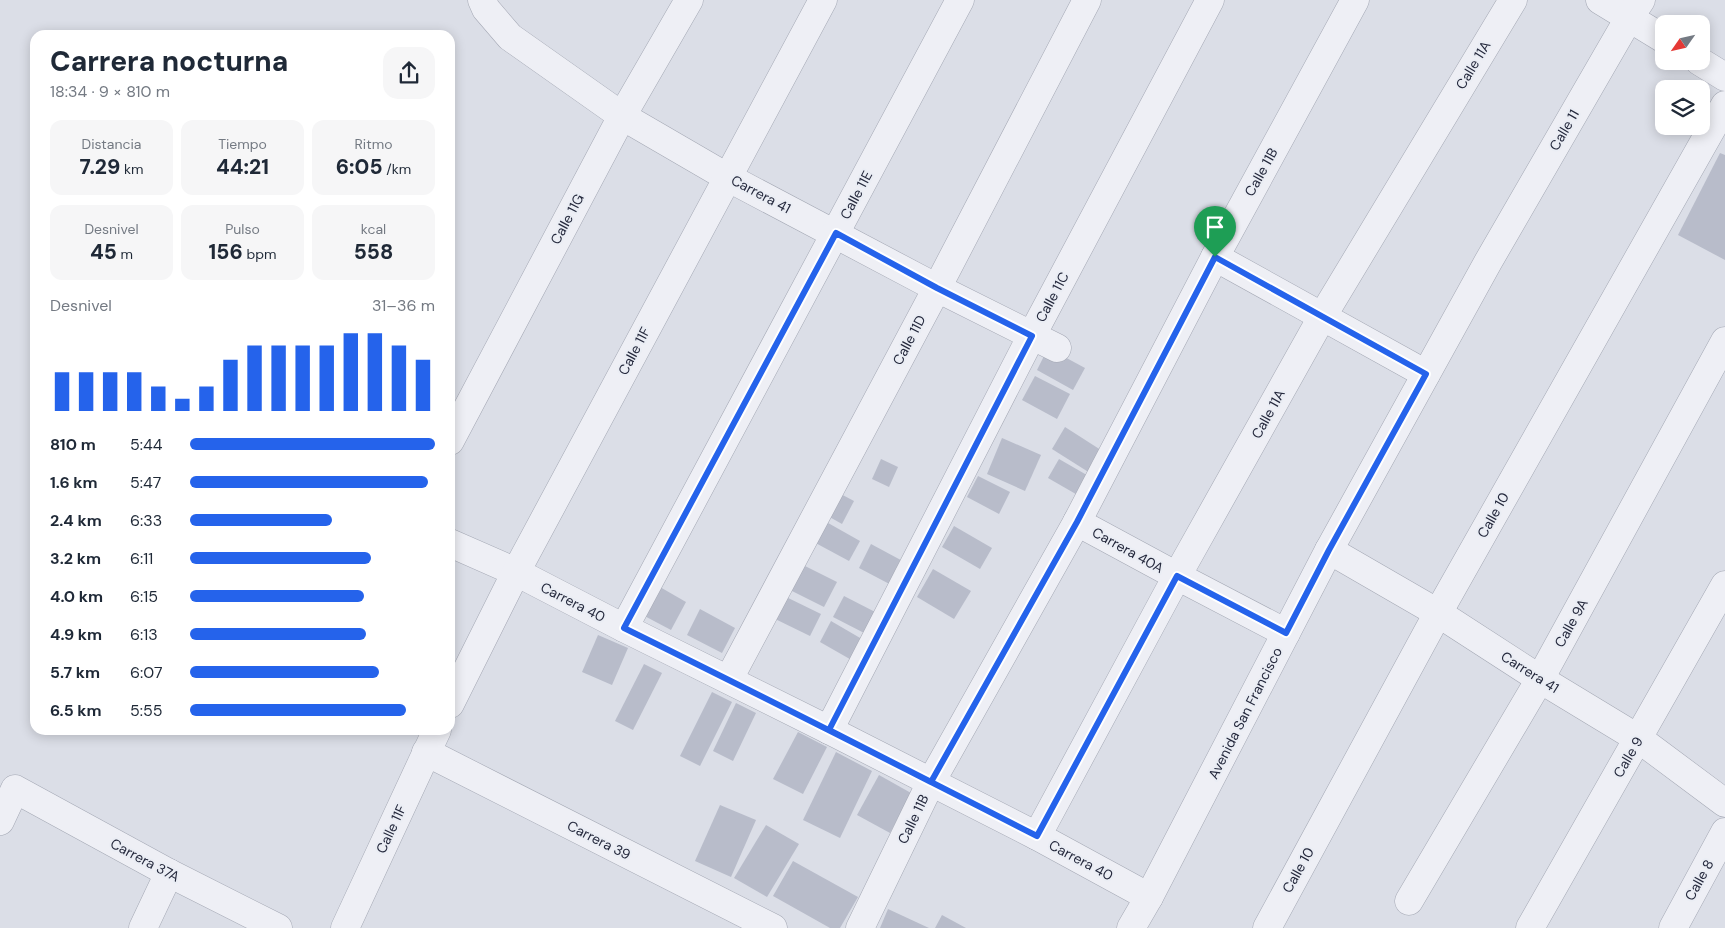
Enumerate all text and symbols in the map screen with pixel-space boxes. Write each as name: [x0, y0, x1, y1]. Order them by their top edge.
north arrow: [1655, 15, 1710, 70]
map controls: [1655, 15, 1710, 135]
street label: Calle 11A: [1451, 37, 1495, 93]
text: Carrera nocturna: [50, 43, 288, 80]
button: share: [383, 47, 435, 99]
button: layers: [1655, 80, 1710, 135]
text: 18:34 · 9 × 810 m: [50, 81, 170, 102]
street label: Calle 11: [1545, 106, 1583, 154]
text: Distancia: [82, 135, 141, 153]
text: Tiempo: [218, 135, 267, 153]
text: Ritmo: [355, 135, 392, 153]
street label: Calle 11B: [1240, 145, 1282, 199]
text: 7.29: [79, 153, 120, 181]
text: 44:21: [216, 153, 269, 181]
text: 6:05: [336, 153, 382, 181]
text: km: [120, 160, 144, 178]
text: /km: [382, 160, 411, 178]
street label: Calle 11E: [836, 168, 876, 222]
street label: Carrera 41: [728, 171, 794, 217]
street label: Calle 11G: [546, 191, 588, 247]
pin: [1194, 206, 1236, 257]
icon: arrive: [1201, 213, 1229, 241]
text: Desnivel: [84, 220, 139, 238]
text: Pulso: [225, 220, 260, 238]
text: kcal: [361, 220, 386, 238]
text: 45: [90, 238, 117, 266]
text: 156: [209, 238, 243, 266]
text: 558: [354, 238, 393, 266]
text: m: [117, 245, 133, 263]
text: bpm: [243, 245, 276, 263]
street label: Calle 11C: [1031, 269, 1073, 325]
text: Desnivel: [50, 295, 112, 316]
text: 31–36 m: [372, 295, 435, 316]
street label: Calle 11D: [888, 312, 930, 368]
street label: Calle 11F: [614, 323, 654, 378]
street label: Calle 11A: [1247, 386, 1289, 442]
text: 810 m: [50, 434, 96, 455]
text: 5:44: [130, 434, 162, 455]
text: 1.6 km: [50, 472, 98, 493]
text: 5:47: [130, 472, 161, 493]
street label: Calle 10: [1473, 489, 1513, 541]
text: 2.4 km: [50, 510, 102, 531]
text: 6:33: [130, 510, 162, 531]
street label: Carrera 40A: [1089, 523, 1167, 577]
text: 3.2 km: [50, 548, 101, 569]
text: 6:11: [130, 548, 153, 569]
street label: Carrera 40: [538, 578, 608, 626]
text: 4.0 km: [50, 586, 103, 607]
text: 6:15: [130, 586, 158, 607]
street label: Calle 9A: [1550, 595, 1592, 651]
text: 4.9 km: [50, 624, 102, 645]
text: 6:13: [130, 624, 158, 645]
street label: Avenida San Francisco: [1204, 644, 1286, 782]
street label: Carrera 41: [1498, 647, 1562, 697]
text: 5.7 km: [50, 662, 100, 683]
text: 6:07: [130, 662, 163, 683]
text: 6.5 km: [50, 700, 102, 721]
text: 5:55: [130, 700, 163, 721]
street label: Calle 9: [1609, 733, 1647, 781]
street label: Calle 11B: [893, 791, 933, 847]
street label: Calle 11F: [372, 801, 410, 856]
street label: Carrera 39: [564, 816, 634, 864]
street label: Carrera 37A: [107, 834, 183, 886]
street label: Carrera 40: [1046, 836, 1116, 884]
street label: Calle 10: [1278, 844, 1318, 896]
street label: Calle 8: [1680, 856, 1718, 904]

